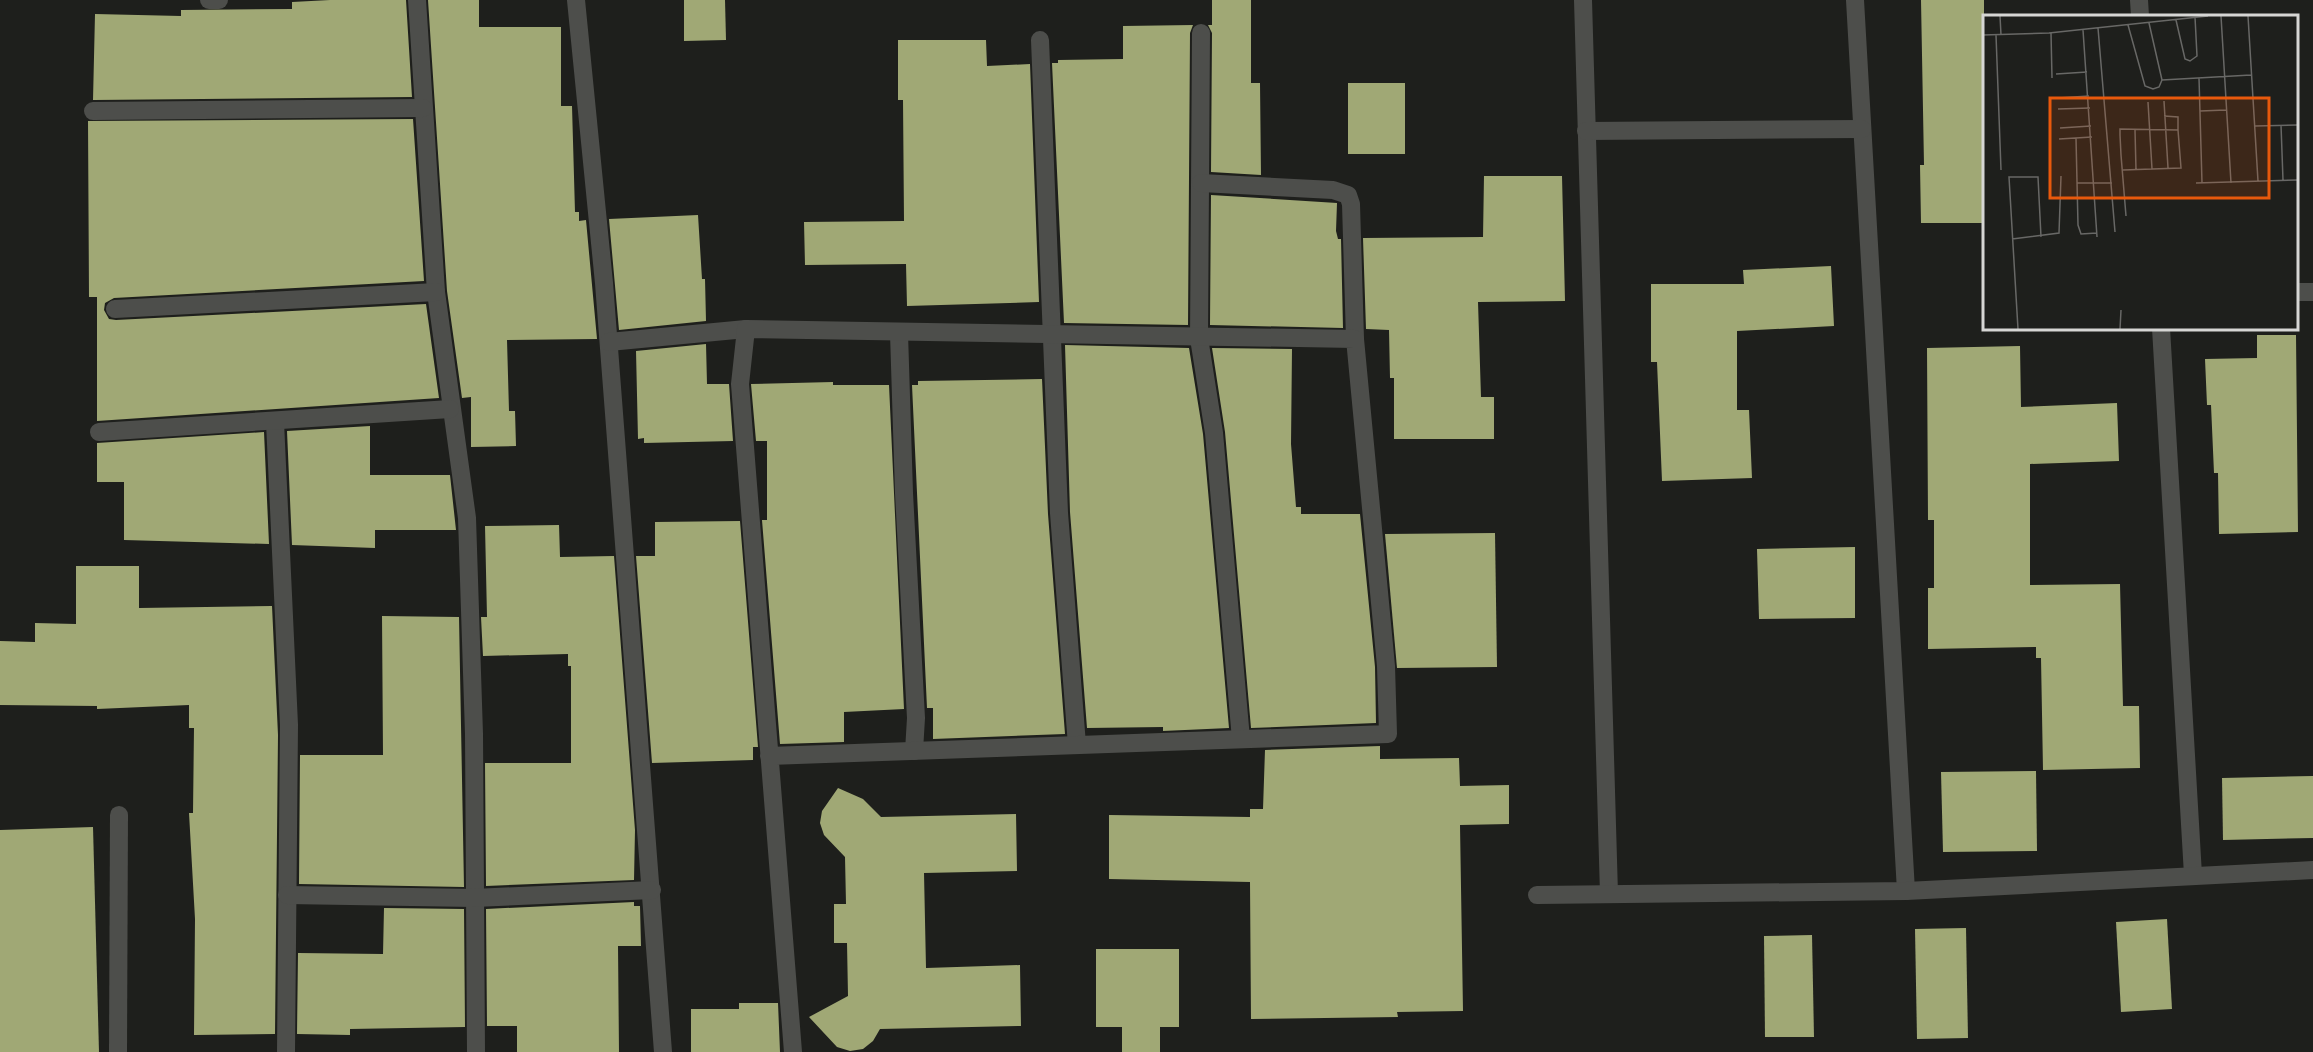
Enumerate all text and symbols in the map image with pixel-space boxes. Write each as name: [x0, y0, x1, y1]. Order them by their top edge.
inset map: [1983, 15, 2298, 330]

